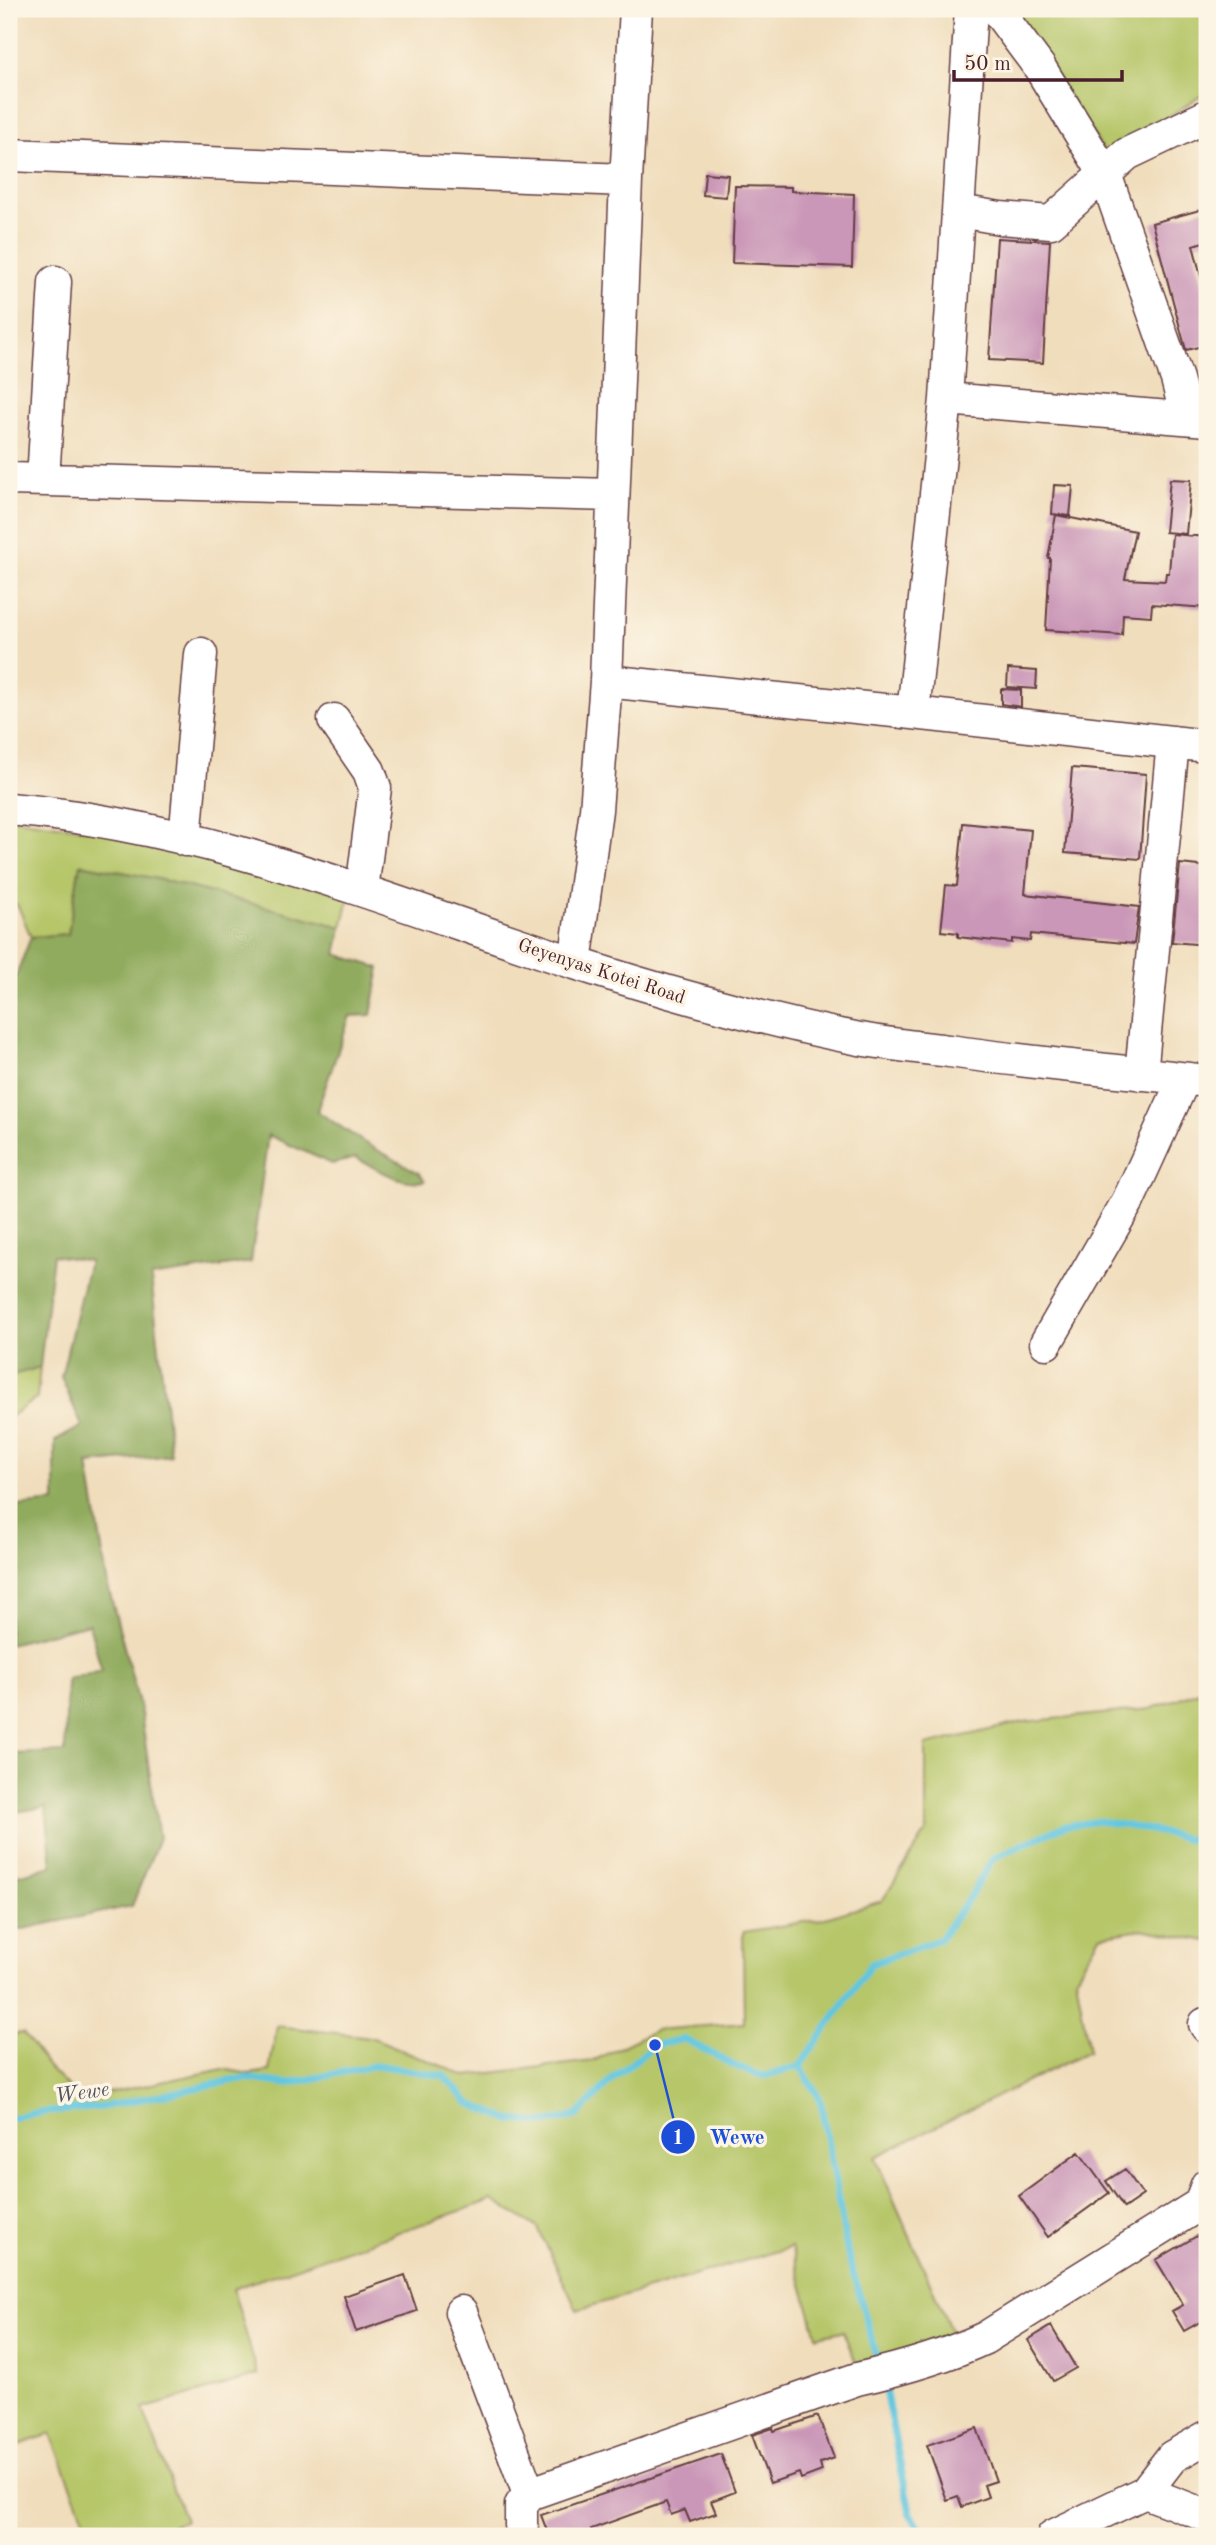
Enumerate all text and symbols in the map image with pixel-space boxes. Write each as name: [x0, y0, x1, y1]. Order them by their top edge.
scale bar: [954, 38, 1122, 82]
text: 50 m: [964, 54, 1011, 75]
street label: Geyenyas Kotei Road: [515, 936, 687, 1008]
water label: Wewe: [54, 2079, 111, 2108]
callout: Wewe: [661, 2116, 779, 2158]
text: 1: [672, 2128, 684, 2149]
text: Wewe: [709, 2128, 765, 2149]

